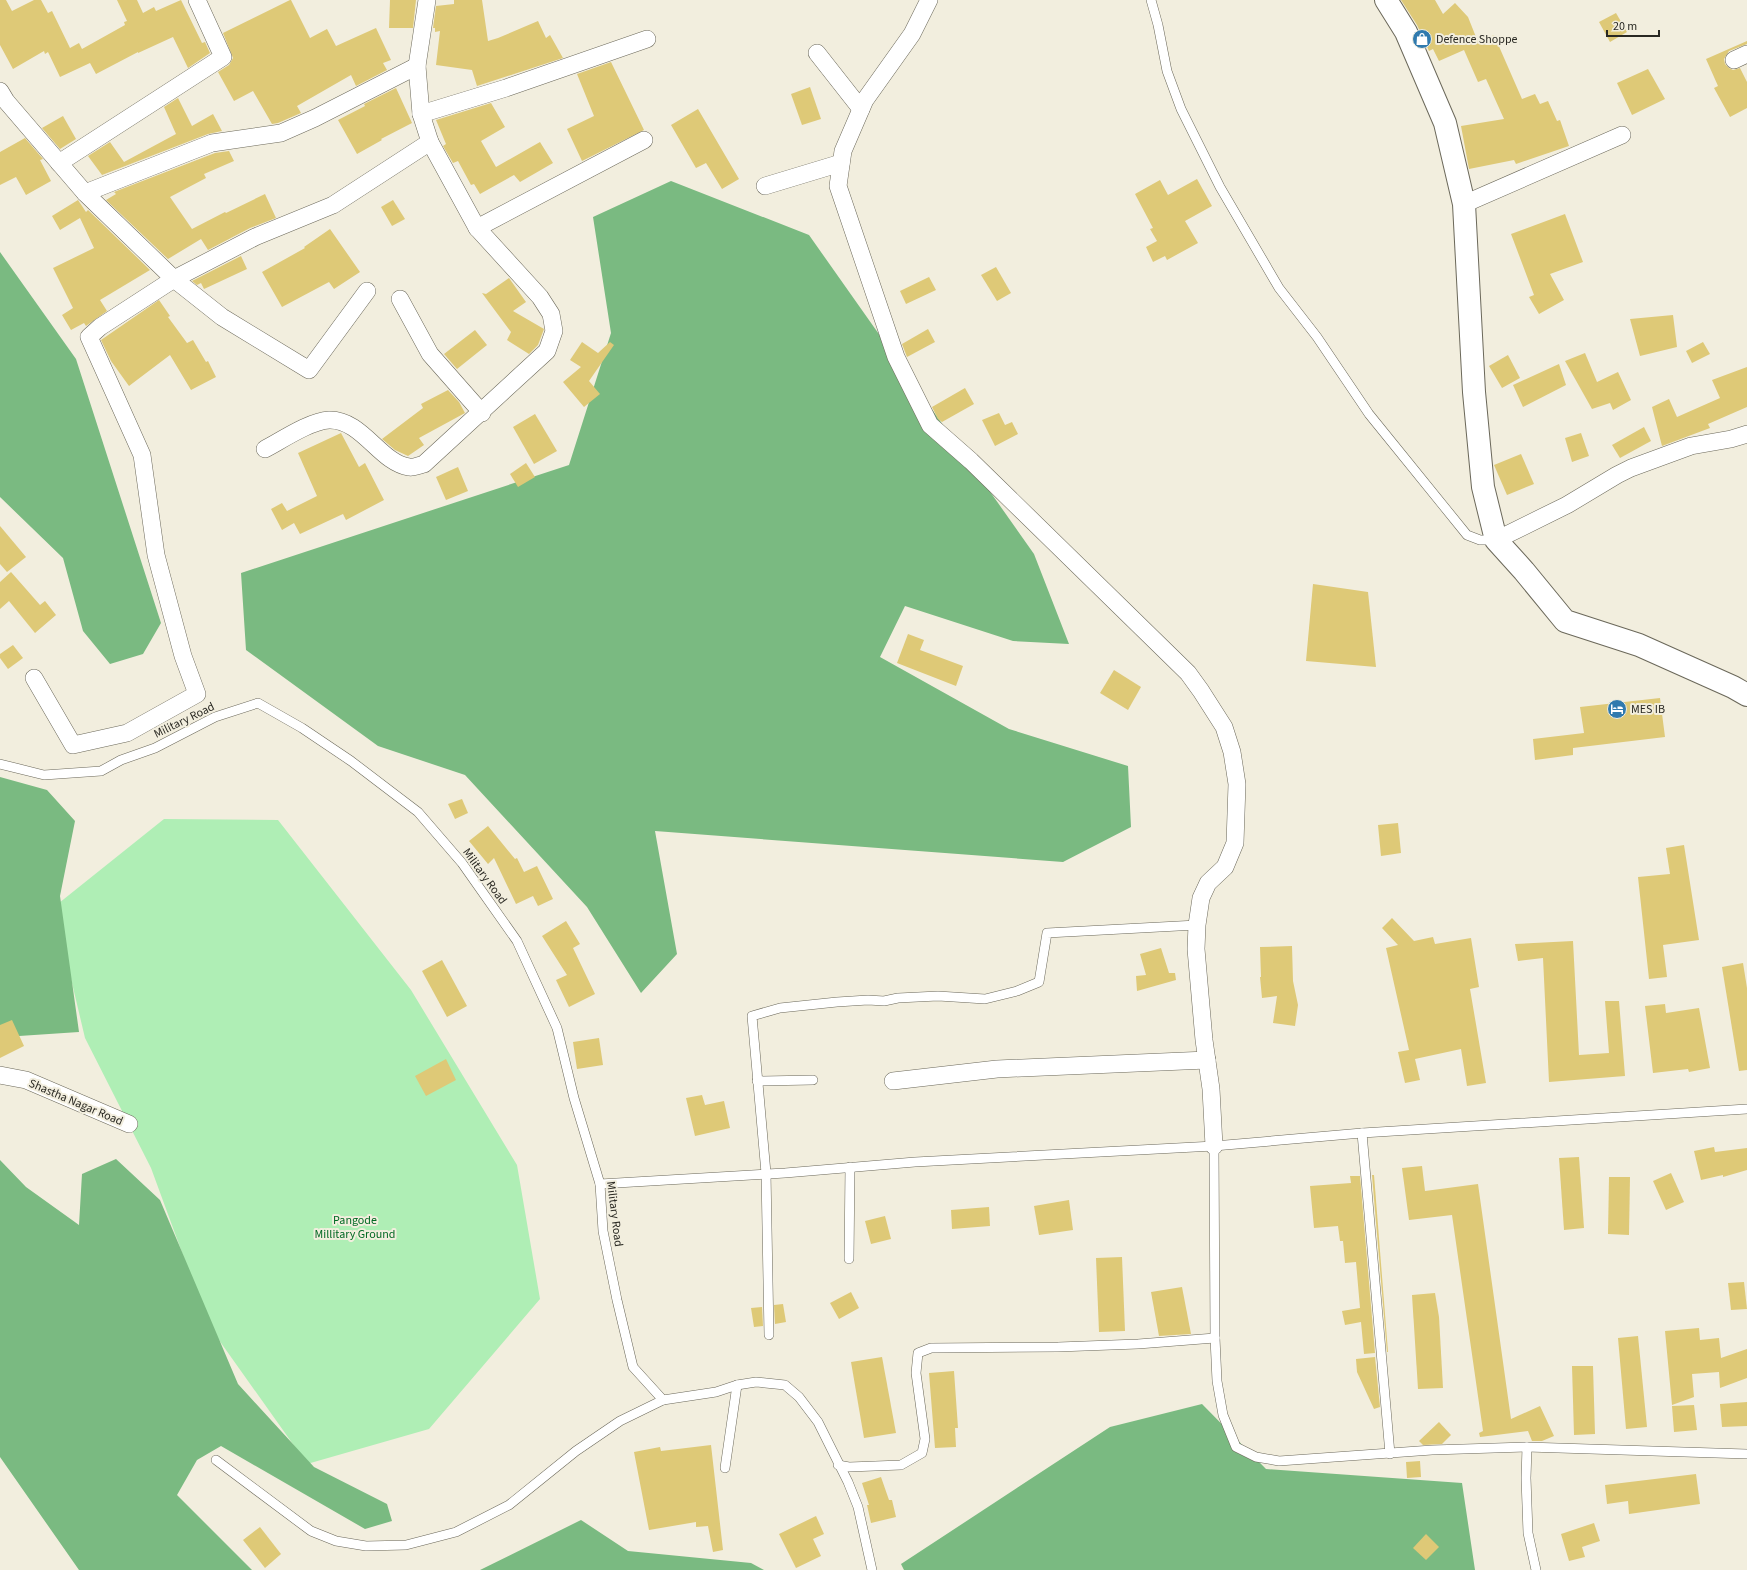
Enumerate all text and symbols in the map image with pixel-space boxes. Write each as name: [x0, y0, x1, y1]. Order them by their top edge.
scale bar: [1607, 12, 1659, 38]
text: 20 m: [1613, 18, 1637, 35]
shop icon: Defence Shoppe: [1411, 28, 1433, 50]
place label: Defence Shoppe: [1436, 31, 1518, 48]
street label: Military Road: [151, 698, 218, 743]
hotel icon: MES IB: [1606, 698, 1628, 720]
place label: MES IB: [1631, 701, 1665, 718]
street label: Military Road: [458, 845, 511, 908]
street label: Shastha Nagar Road: [26, 1075, 126, 1130]
street label: Military Road: [602, 1180, 627, 1248]
park label: Pangode Millitary Ground: [315, 1212, 395, 1243]

